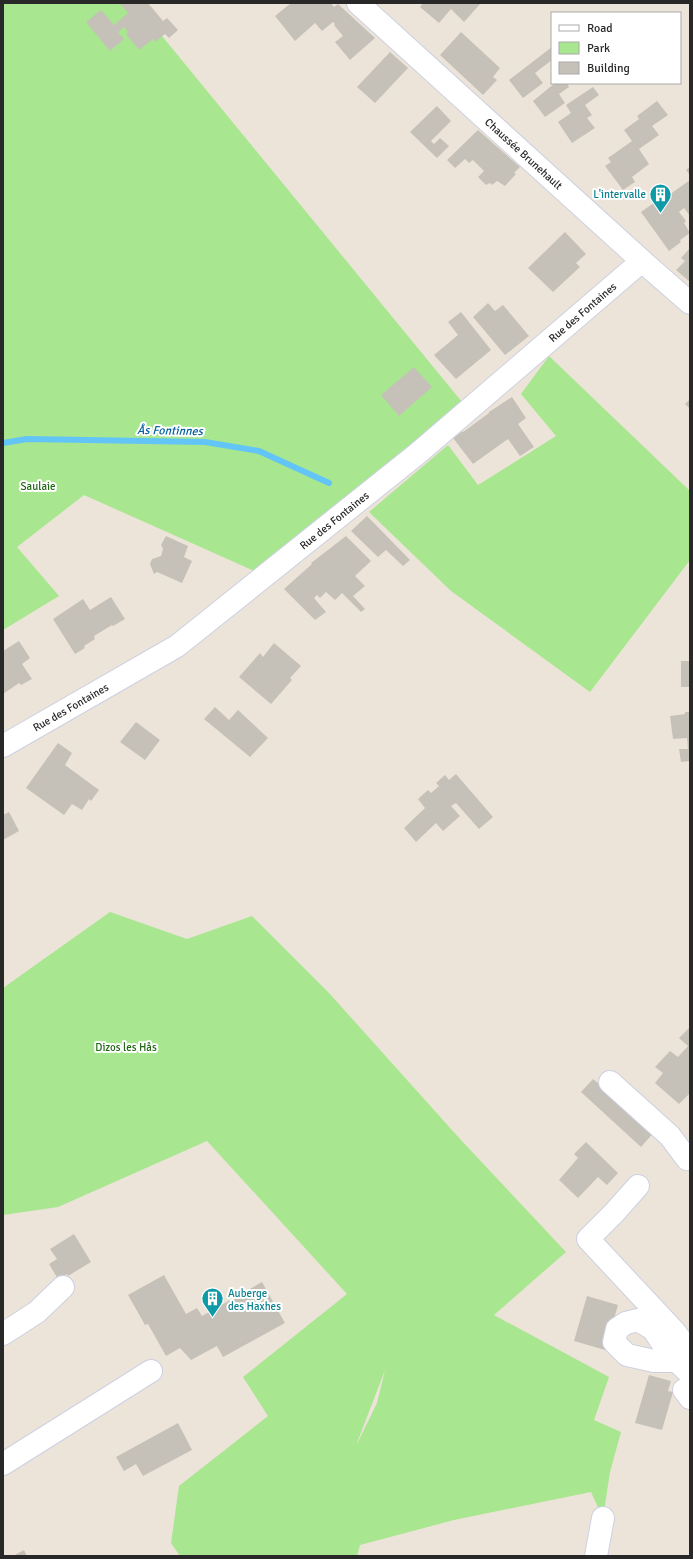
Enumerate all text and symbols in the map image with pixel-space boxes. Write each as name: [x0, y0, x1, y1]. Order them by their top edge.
legend: [551, 12, 681, 84]
text: Road: [587, 21, 613, 36]
text: Park: [587, 41, 610, 56]
text: Building: [587, 61, 630, 76]
street label: Chaussée Brunehault: [482, 115, 565, 192]
building icon: L'intervalle: [648, 181, 674, 214]
place label: L'intervalle: [593, 188, 646, 201]
street label: Rue des Fontaines: [546, 279, 619, 345]
water label: Ås Fontinnes: [137, 423, 205, 439]
park label: Saulaie: [20, 480, 56, 493]
street label: Rue des Fontaines: [297, 489, 372, 552]
street label: Rue des Fontaines: [31, 680, 111, 734]
park label: Dizos les Hås: [95, 1041, 157, 1054]
building icon: Auberge des Haxhes: [199, 1286, 225, 1319]
place label: Auberge des Haxhes: [228, 1287, 281, 1313]

